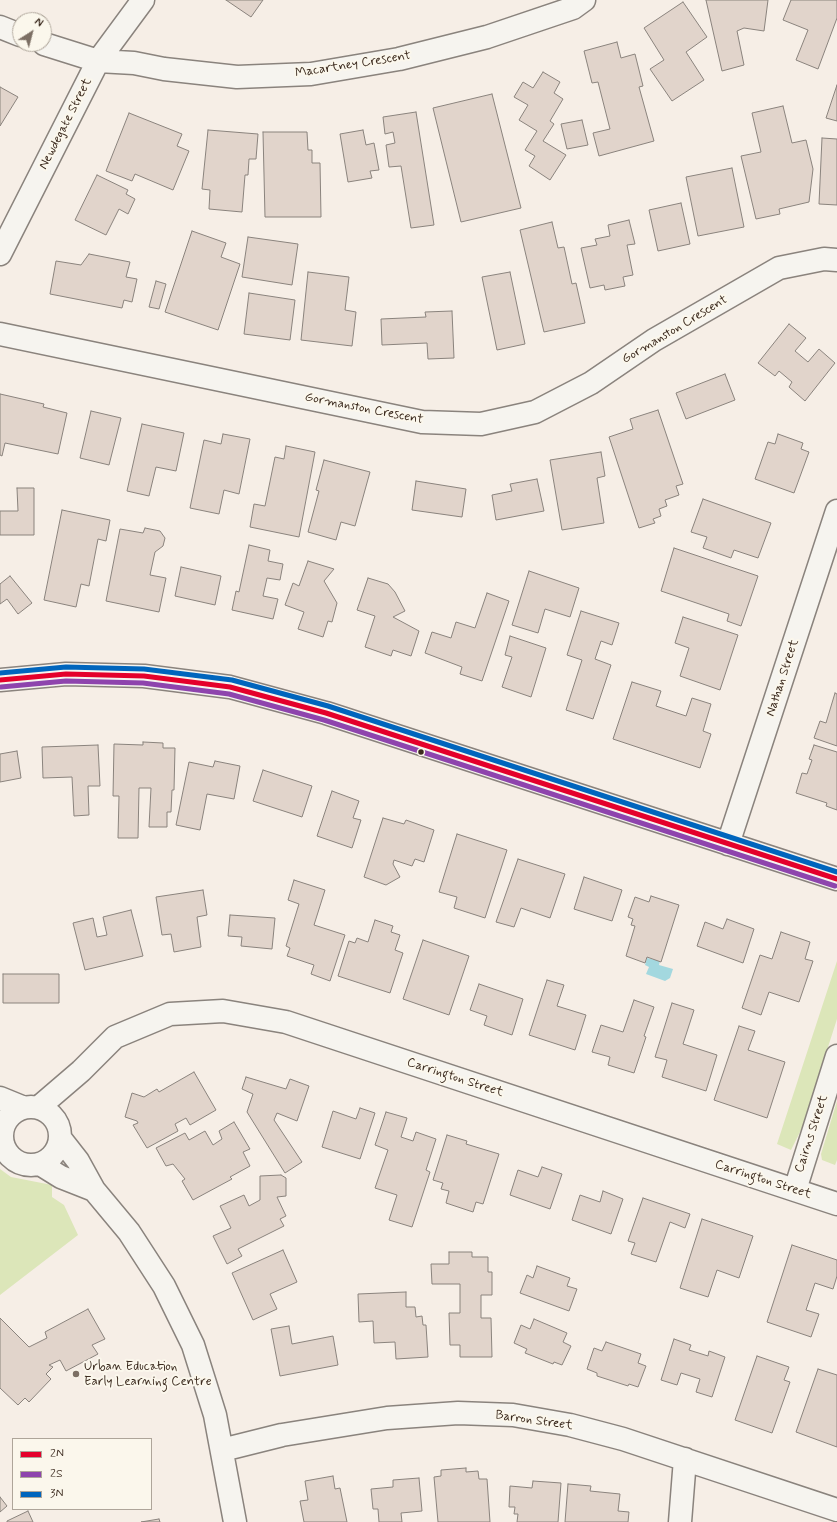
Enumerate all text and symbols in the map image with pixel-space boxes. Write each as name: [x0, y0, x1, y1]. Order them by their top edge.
north arrow: [12, 12, 52, 52]
text: N: [31, 15, 46, 31]
street label: Macartney Crescent: [294, 48, 412, 82]
street label: Newdegate Street: [36, 76, 96, 172]
street label: Gormanston Crescent: [619, 292, 731, 368]
street label: Gormanston Crescent: [303, 390, 425, 428]
street label: Nathan Street: [763, 637, 803, 719]
unlabelled marker: [416, 747, 426, 757]
street label: Carrington Street: [405, 1055, 505, 1101]
street label: Cairns Street: [792, 1093, 832, 1175]
street label: Carrington Street: [713, 1157, 813, 1203]
place label: Urban Education Early Learning Centre: [84, 1359, 212, 1390]
marker: Urban Education Early Learning Centre: [71, 1369, 81, 1379]
street label: Barron Street: [494, 1408, 574, 1434]
legend: [12, 1438, 152, 1510]
text: 2N: [50, 1446, 64, 1462]
text: 2S: [50, 1466, 63, 1482]
text: 3N: [50, 1486, 63, 1502]

